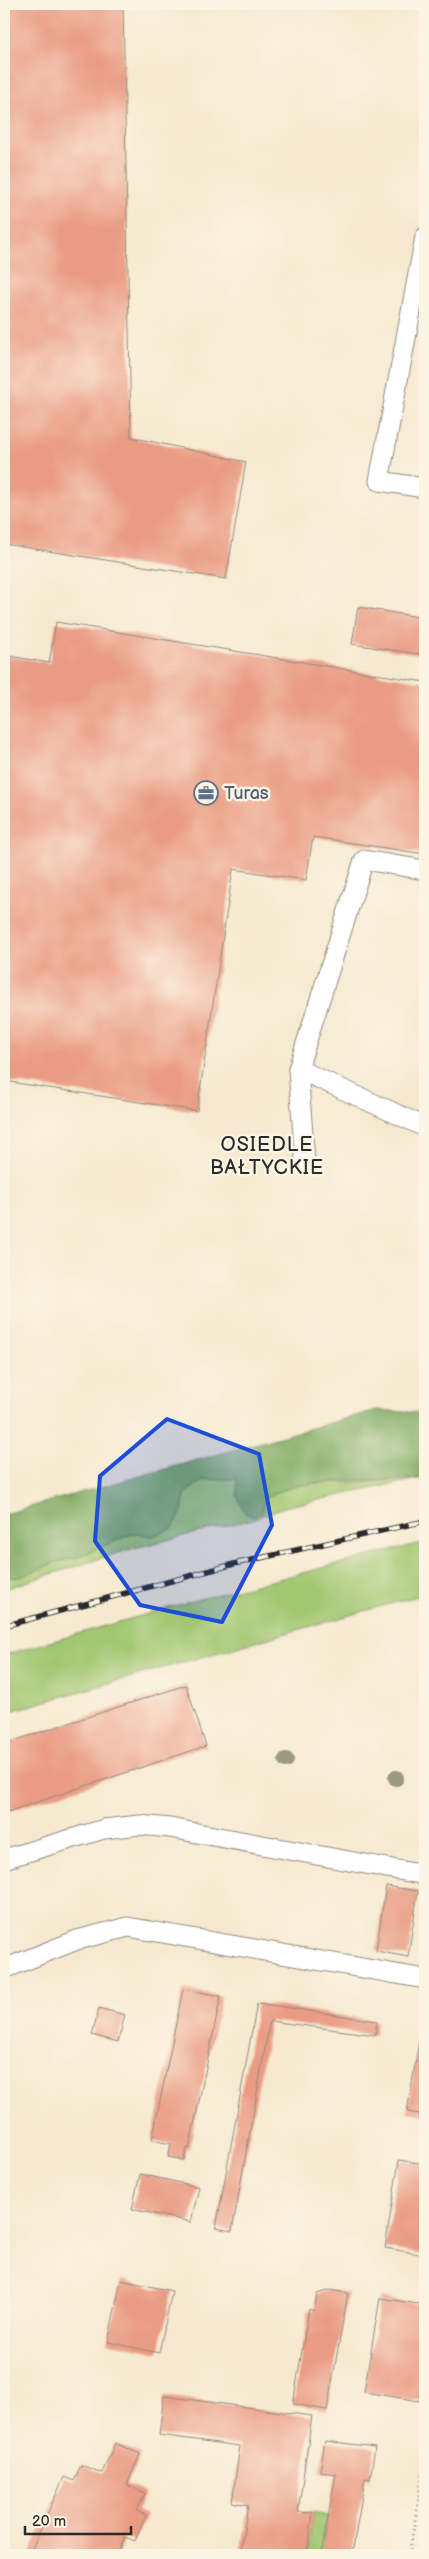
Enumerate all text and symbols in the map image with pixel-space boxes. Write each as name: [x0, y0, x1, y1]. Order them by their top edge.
office icon: Turas: [193, 780, 219, 806]
place label: Turas: [224, 783, 269, 804]
district label: OSIEDLE BAŁTYCKIE: [210, 1133, 324, 1180]
scale bar: [25, 2504, 131, 2536]
text: 20 m: [32, 2512, 66, 2531]

